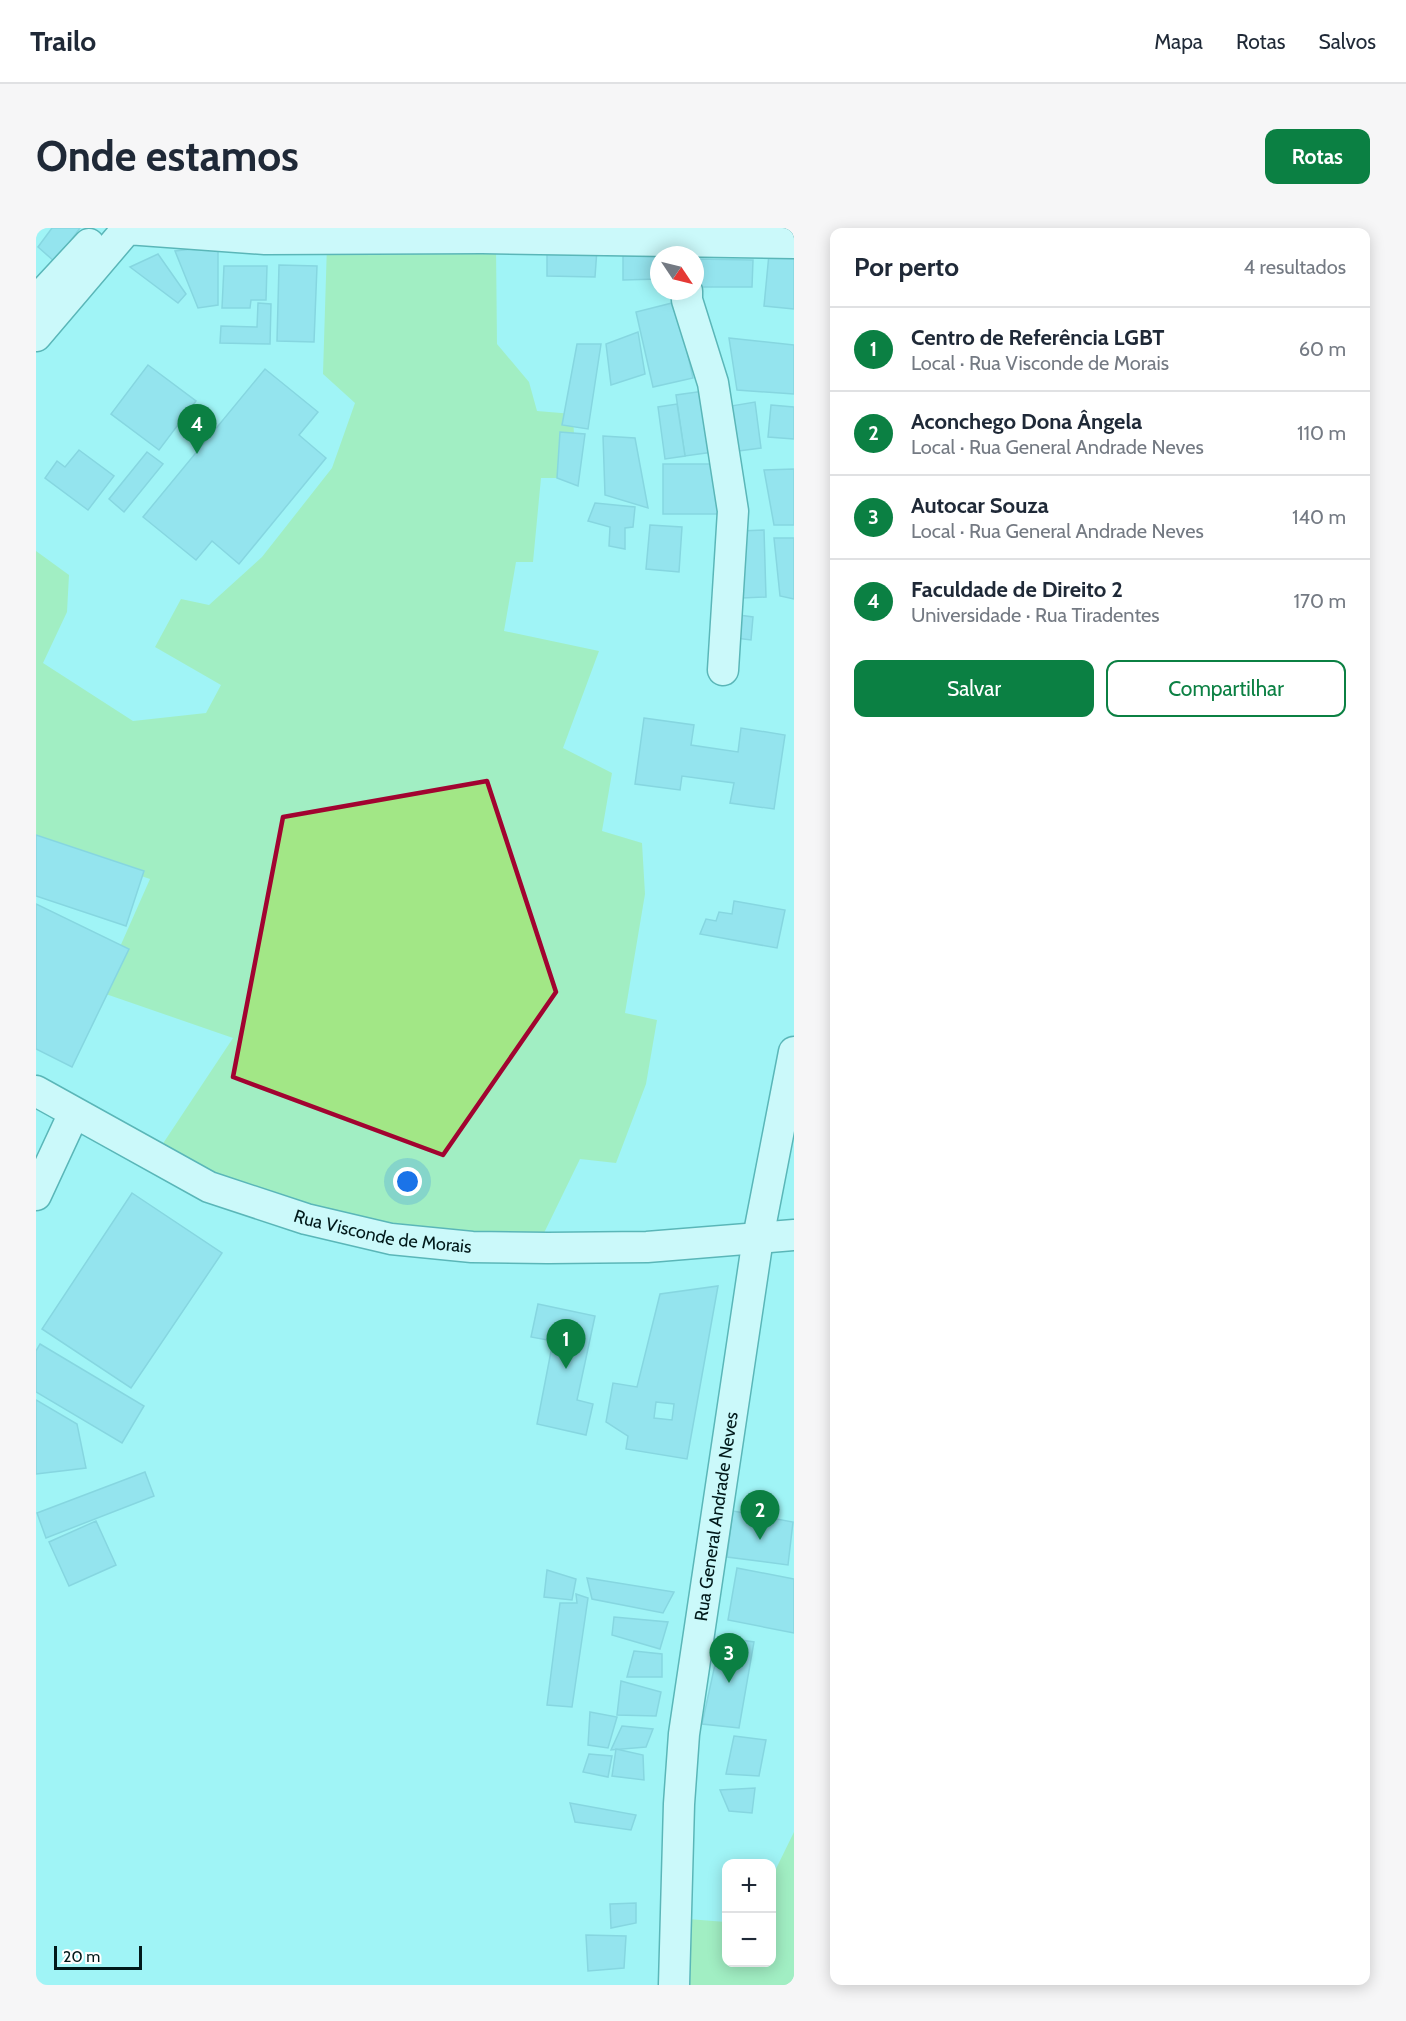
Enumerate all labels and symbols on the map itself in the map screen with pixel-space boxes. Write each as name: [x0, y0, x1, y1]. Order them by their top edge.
north arrow: [650, 246, 704, 300]
pin: 4: [178, 404, 216, 454]
your location: [393, 1167, 422, 1196]
street label: Rua Visconde de Morais: [291, 1205, 472, 1258]
pin: 1: [546, 1320, 586, 1369]
street label: Rua General Andrade Neves: [690, 1410, 743, 1623]
pin: 2: [740, 1490, 780, 1540]
pin: 3: [710, 1634, 748, 1683]
scale bar: [54, 1943, 142, 1970]

